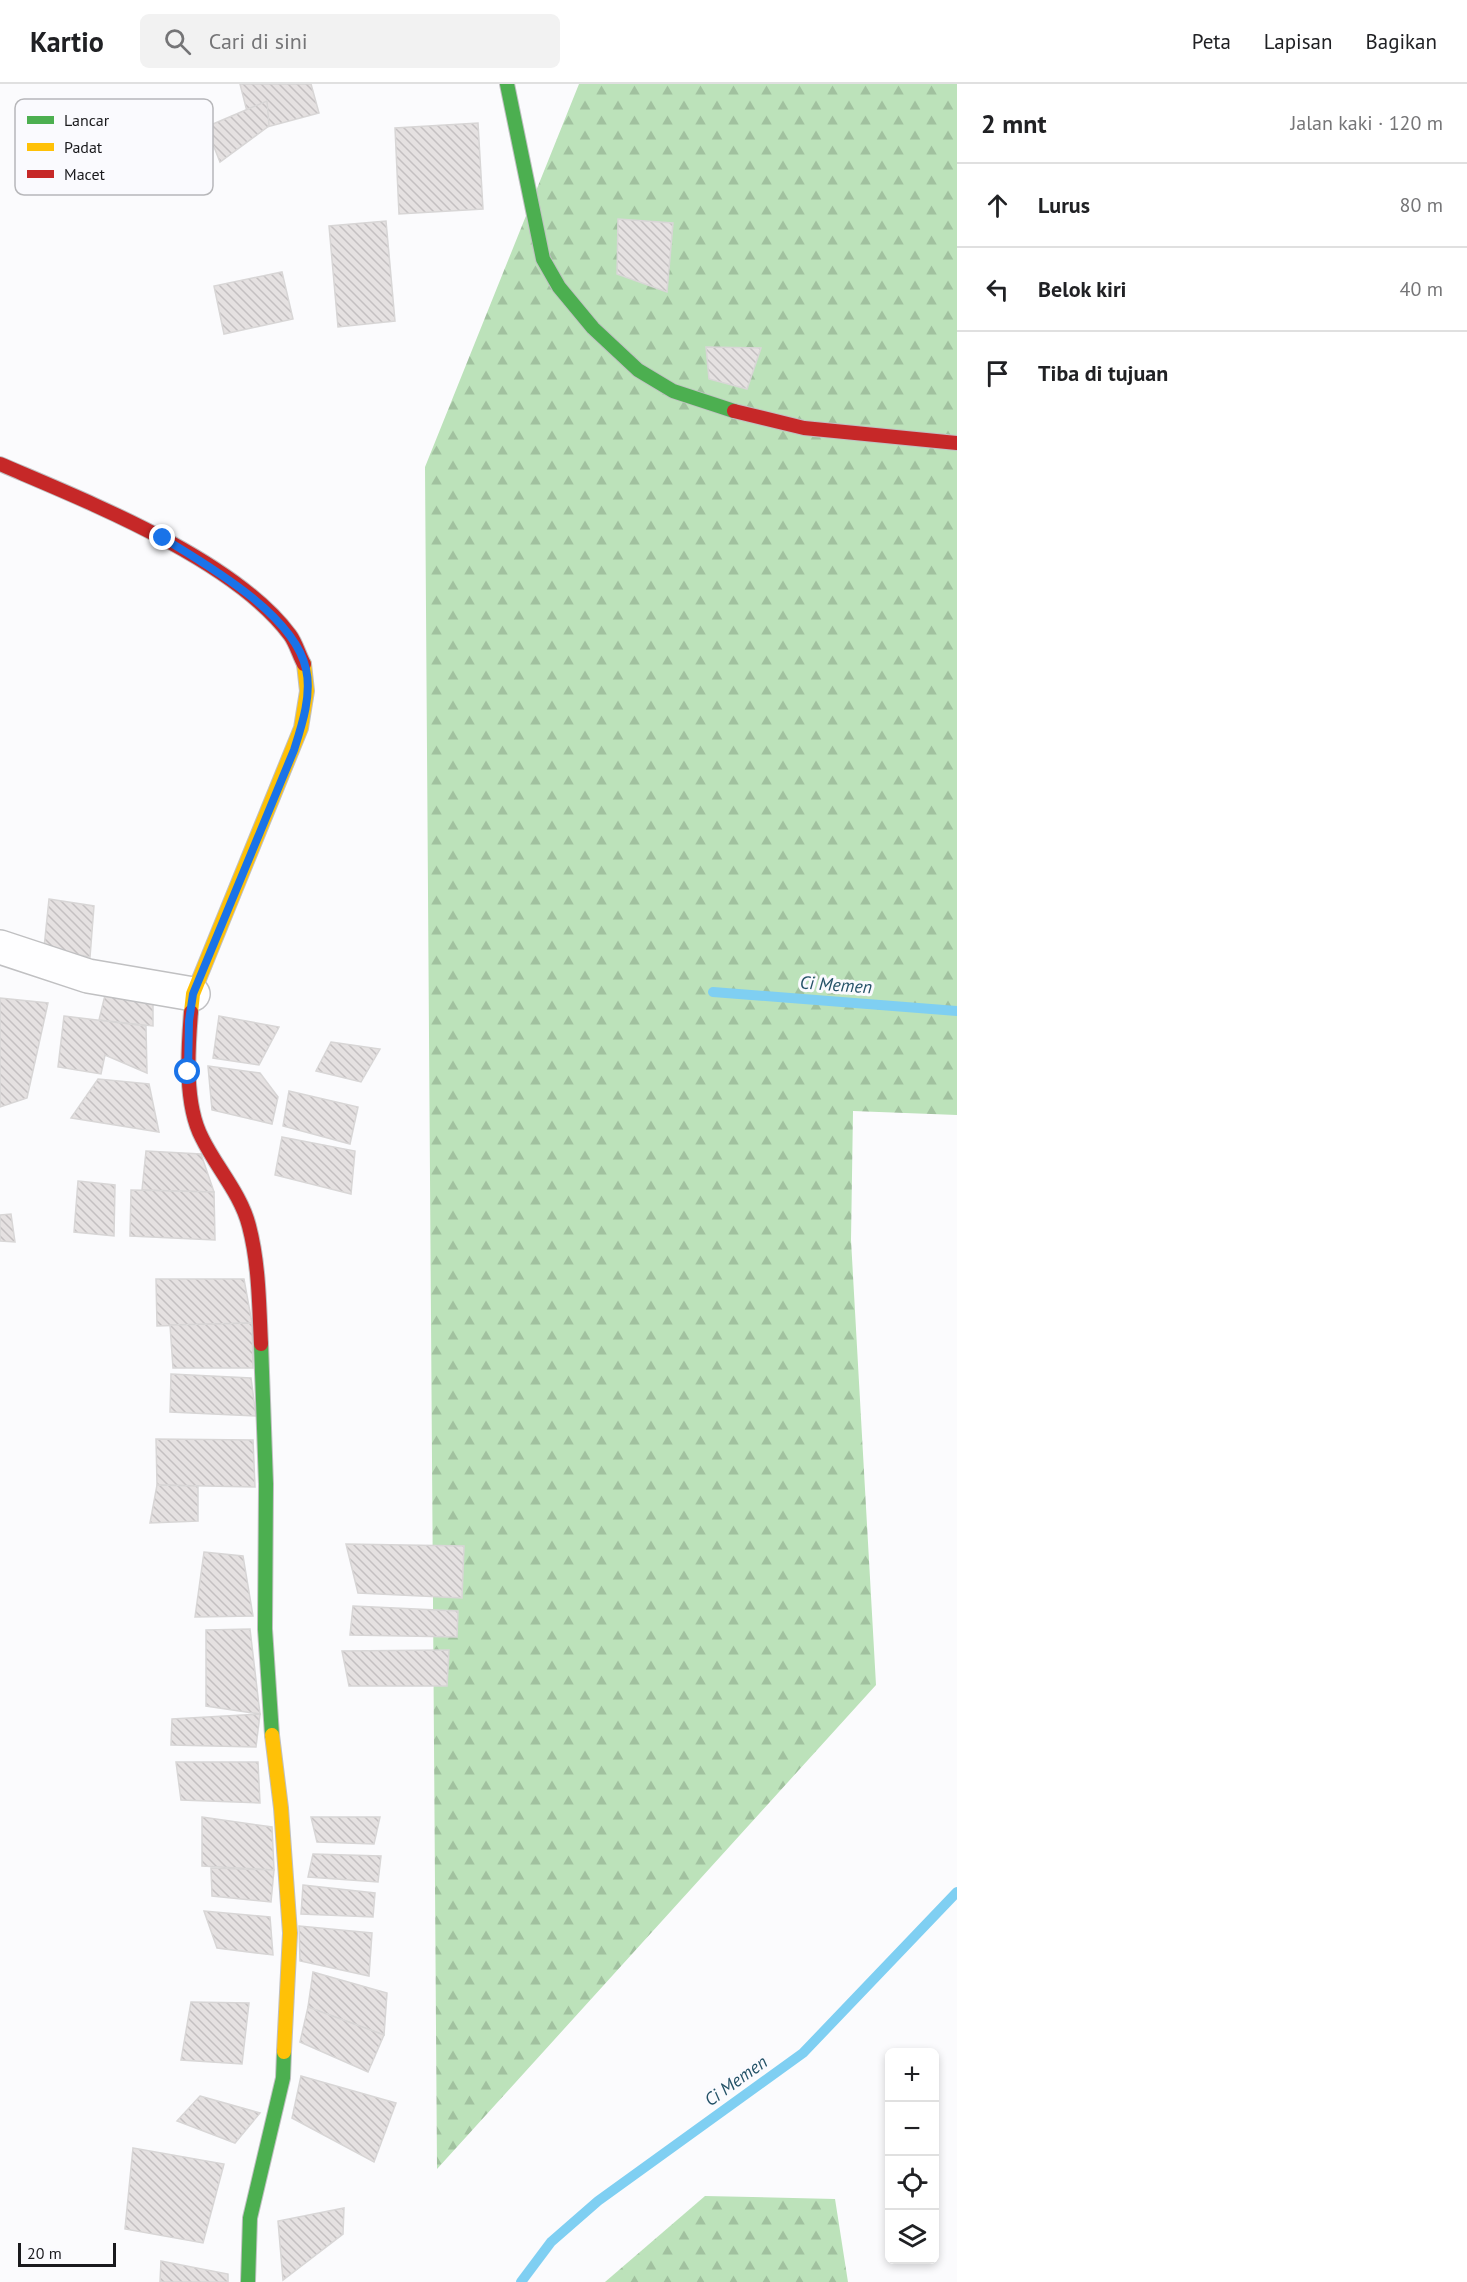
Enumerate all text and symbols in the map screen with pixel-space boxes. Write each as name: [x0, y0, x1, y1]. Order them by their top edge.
search box: [140, 14, 560, 68]
text: Kartio: [30, 23, 104, 60]
icon: search: [161, 25, 194, 58]
text: Cari di sini: [209, 27, 308, 55]
text: Peta: [1192, 28, 1231, 55]
text: Lapisan: [1264, 28, 1332, 55]
text: Bagikan: [1365, 28, 1437, 55]
legend: [15, 99, 213, 195]
text: 2 mnt: [981, 107, 1047, 140]
text: Lancar: [64, 110, 110, 130]
text: Jalan kaki · 120 m: [1290, 110, 1443, 136]
text: Padat: [64, 137, 103, 157]
text: Macet: [64, 164, 106, 184]
icon: ahead: [981, 189, 1014, 222]
text: Lurus: [1038, 191, 1090, 219]
text: 80 m: [1400, 192, 1443, 218]
icon: left: [981, 273, 1014, 306]
text: Belok kiri: [1038, 275, 1127, 303]
text: 40 m: [1400, 276, 1443, 302]
icon: arrive: [981, 357, 1014, 390]
text: Tiba di tujuan: [1038, 359, 1168, 387]
route end: [149, 524, 175, 550]
water label: Ci Memen: [799, 971, 873, 998]
route start: [174, 1058, 200, 1084]
map controls: [885, 2048, 939, 2264]
button: +: [885, 2048, 939, 2102]
water label: Ci Memen: [700, 2050, 772, 2111]
button: −: [885, 2102, 939, 2156]
button: locate: [885, 2156, 939, 2210]
button: layers: [885, 2210, 939, 2264]
scale bar: [18, 2240, 116, 2268]
text: 20 m: [27, 2243, 62, 2263]

